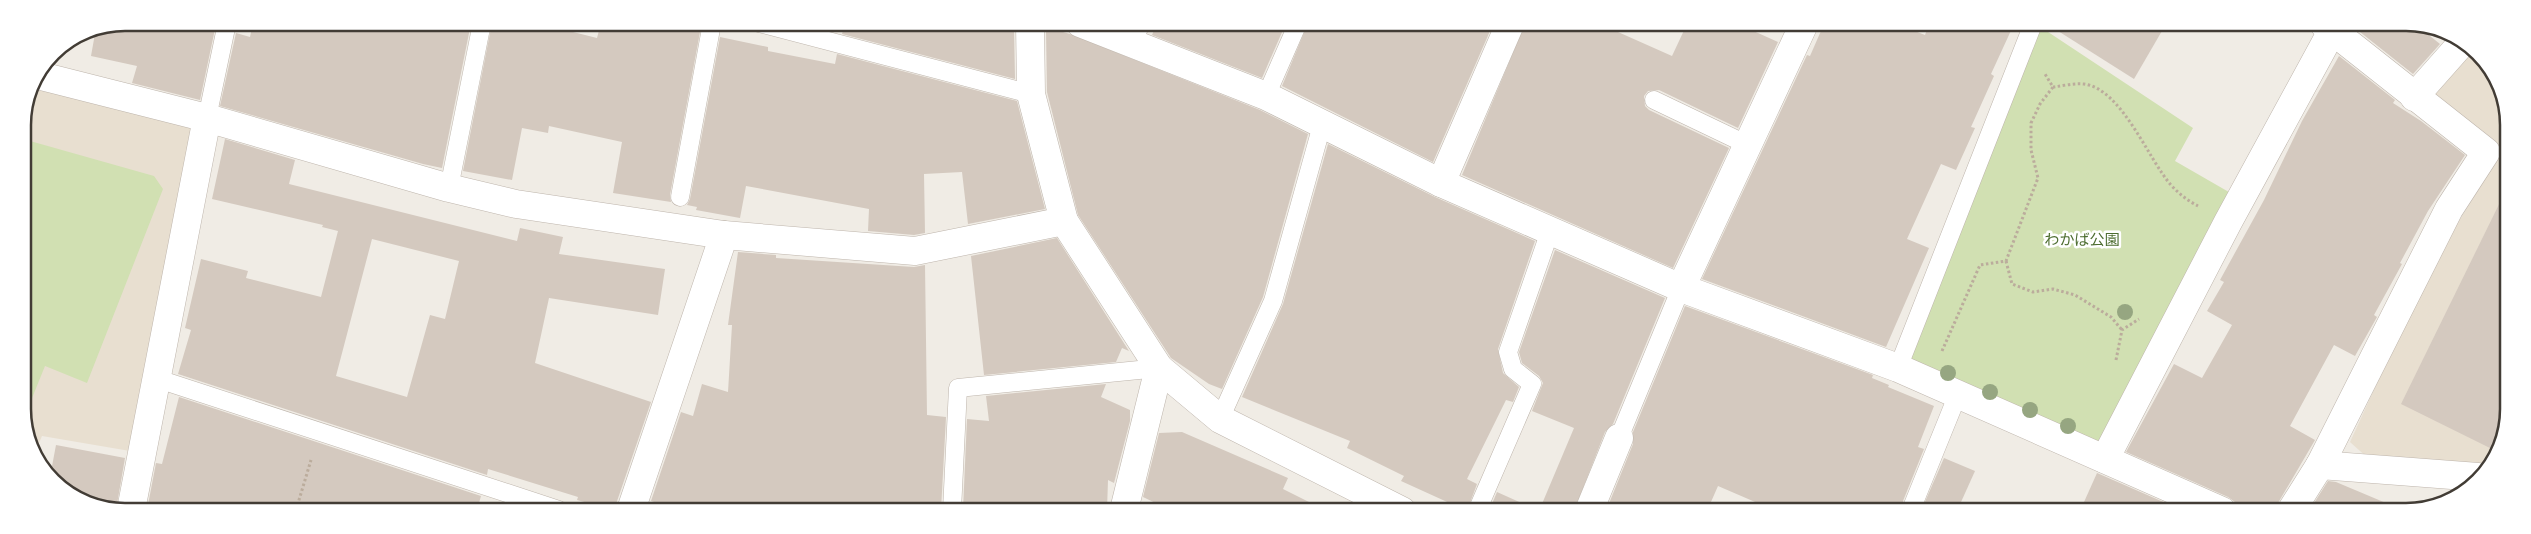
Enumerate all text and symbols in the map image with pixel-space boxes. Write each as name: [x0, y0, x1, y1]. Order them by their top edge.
park label: わかば公園: [2044, 230, 2120, 249]

